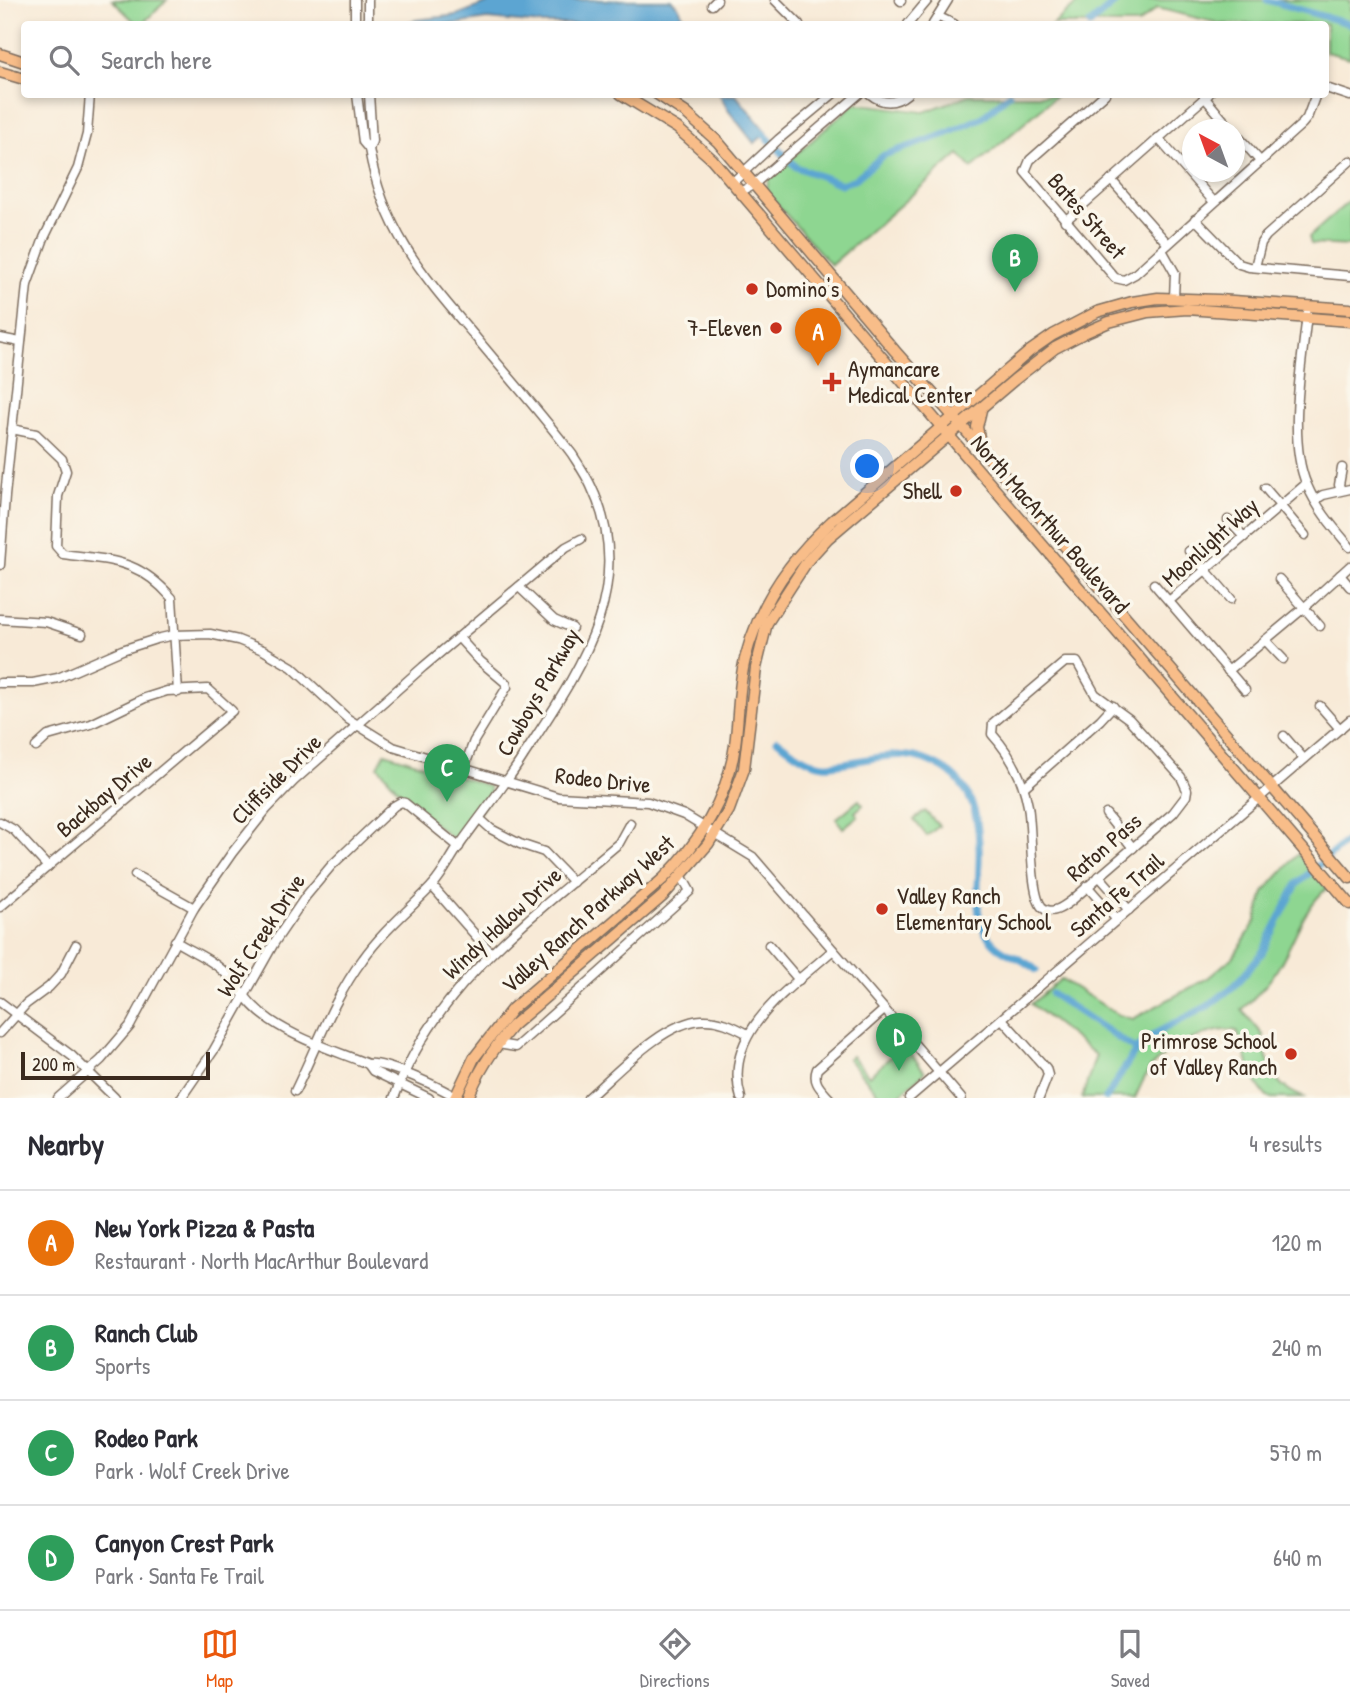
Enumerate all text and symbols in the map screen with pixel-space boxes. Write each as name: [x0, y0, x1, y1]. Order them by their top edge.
search box: [21, 21, 1329, 98]
icon: search: [45, 41, 83, 79]
text: Search here: [101, 42, 212, 77]
north arrow: [1182, 119, 1245, 182]
street label: Bates Street: [1041, 166, 1134, 266]
pin: B: [992, 234, 1038, 292]
place label: Domino's: [766, 273, 839, 304]
marker: Domino's: [744, 281, 760, 297]
pin: A: [795, 308, 841, 366]
place label: 7-Eleven: [687, 312, 762, 343]
marker: 7-Eleven: [768, 320, 784, 336]
place label: Aymancare Medical Center: [848, 353, 973, 410]
marker: Aymancare Medical Center: [822, 372, 842, 392]
street label: North MacArthur Boulevard: [964, 428, 1137, 620]
your location: [850, 449, 884, 483]
place label: Shell: [903, 475, 943, 506]
marker: Shell: [948, 483, 964, 499]
street label: Moonlight Way: [1155, 490, 1265, 593]
street label: Cowboys Parkway: [488, 622, 587, 761]
street label: Cliffside Drive: [223, 726, 328, 831]
pin: C: [424, 744, 470, 802]
street label: Backbay Drive: [49, 745, 158, 844]
street label: Rodeo Drive: [554, 759, 652, 800]
street label: Raton Pass: [1059, 805, 1148, 888]
street label: Valley Ranch Parkway West: [494, 827, 682, 1000]
street label: Santa Fe Trail: [1063, 845, 1171, 944]
street label: Windy Hollow Drive: [435, 859, 568, 986]
street label: Wolf Creek Drive: [209, 867, 312, 1002]
place label: Valley Ranch Elementary School: [896, 880, 1052, 937]
marker: Valley Ranch Elementary School: [874, 901, 890, 917]
pin: D: [876, 1013, 922, 1071]
place label: Primrose School of Valley Ranch: [1141, 1025, 1278, 1082]
marker: Primrose School of Valley Ranch: [1283, 1046, 1299, 1062]
scale bar: [21, 1049, 210, 1081]
text: 200 m: [32, 1051, 75, 1077]
text: Nearby: [28, 1124, 104, 1164]
text: 4 results: [1249, 1128, 1322, 1159]
text: New York Pizza & Pasta: [95, 1210, 314, 1245]
text: A: [45, 1227, 57, 1258]
text: 120 m: [1272, 1227, 1322, 1258]
text: Restaurant · North MacArthur Boulevard: [95, 1245, 428, 1276]
text: Ranch Club: [95, 1315, 198, 1350]
text: B: [45, 1332, 57, 1363]
text: 240 m: [1271, 1332, 1322, 1363]
text: Sports: [95, 1350, 150, 1381]
text: Rodeo Park: [95, 1420, 198, 1455]
text: C: [45, 1437, 57, 1468]
text: 570 m: [1270, 1437, 1322, 1468]
text: Park · Wolf Creek Drive: [95, 1455, 290, 1486]
text: Canyon Crest Park: [95, 1525, 273, 1560]
text: D: [46, 1542, 56, 1573]
text: 640 m: [1273, 1542, 1322, 1573]
text: Park · Santa Fe Trail: [95, 1560, 264, 1591]
tab: Map: [201, 1625, 239, 1693]
tab: Directions: [640, 1625, 710, 1693]
tab: Saved: [1111, 1625, 1149, 1693]

